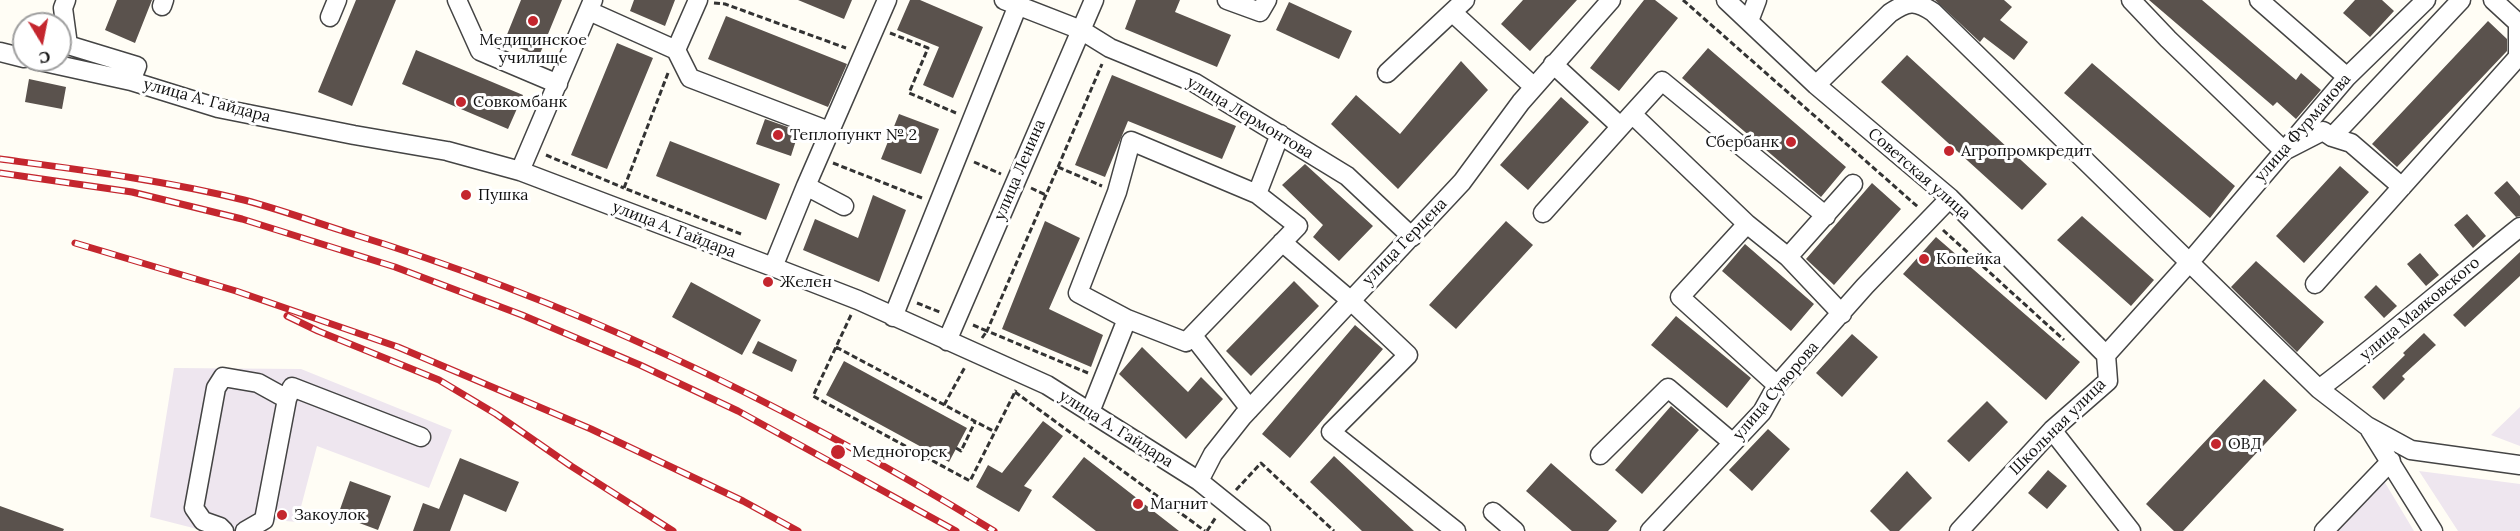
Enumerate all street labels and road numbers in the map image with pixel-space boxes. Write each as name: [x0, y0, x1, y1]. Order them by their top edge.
street label: улица Фурманова: [2251, 70, 2355, 186]
street label: улица Лермонтова: [1183, 73, 1317, 163]
street label: улица А. Гайдара: [141, 75, 273, 127]
street label: улица Ленина: [990, 117, 1050, 223]
street label: Советская улица: [1864, 124, 1974, 224]
street label: улица Герцена: [1359, 194, 1451, 290]
street label: улица А. Гайдара: [609, 198, 739, 262]
street label: улица Маяковского: [2356, 253, 2484, 365]
street label: улица Суворова: [1729, 338, 1823, 444]
street label: Школьная улица: [2006, 375, 2110, 479]
street label: улица А. Гайдара: [1055, 386, 1177, 472]

